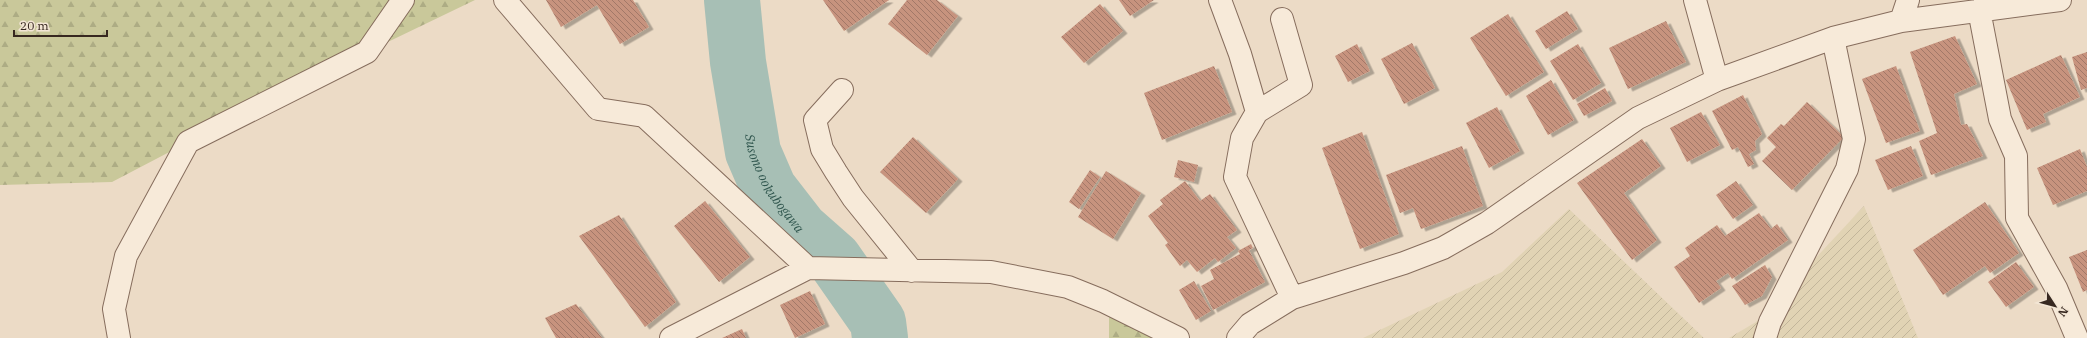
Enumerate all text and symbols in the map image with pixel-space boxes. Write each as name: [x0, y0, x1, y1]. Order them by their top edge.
scale bar: [14, 12, 107, 38]
text: 20 m: [20, 18, 49, 33]
water label: Susono ookubogawa: [741, 132, 808, 236]
north arrow: [2035, 286, 2075, 326]
text: N: [2055, 304, 2071, 320]

